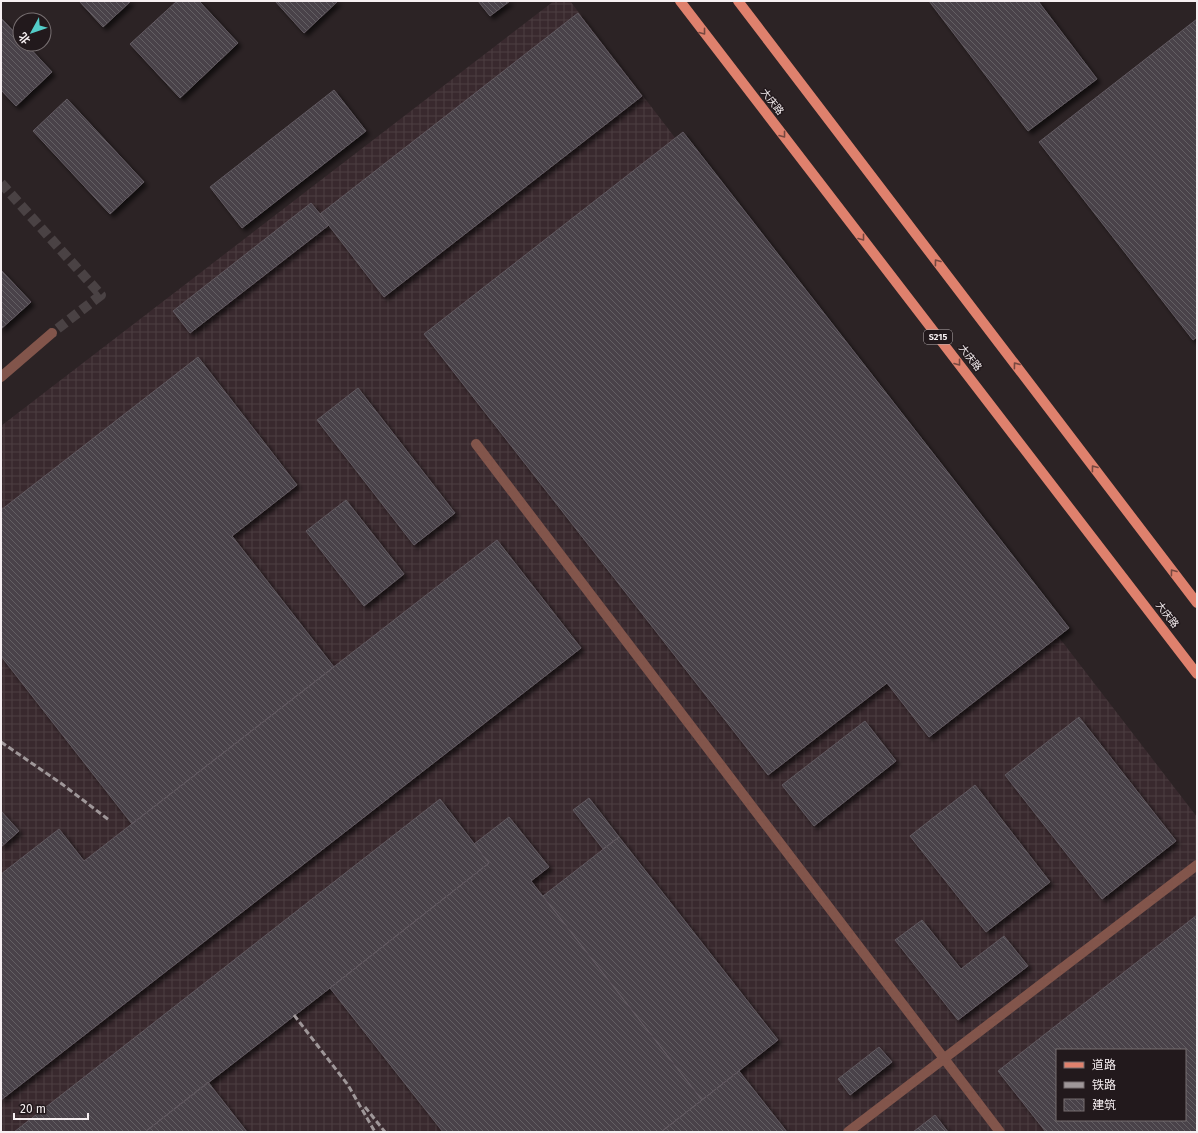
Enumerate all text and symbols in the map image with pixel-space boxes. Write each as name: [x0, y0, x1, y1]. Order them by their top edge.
north arrow: [12, 12, 52, 52]
one-way arrow: [699, 27, 706, 34]
text: 北: [16, 30, 33, 46]
street label: 大庆路: [758, 86, 786, 118]
one-way arrow: [778, 130, 785, 137]
one-way arrow: [857, 234, 865, 241]
one-way arrow: [934, 259, 941, 266]
road number: S215: [924, 330, 952, 344]
street label: 大庆路: [956, 342, 984, 374]
one-way arrow: [953, 359, 960, 366]
one-way arrow: [1013, 362, 1020, 369]
one-way arrow: [1092, 466, 1099, 473]
one-way arrow: [1171, 569, 1178, 576]
street label: 大庆路: [1153, 599, 1181, 631]
legend: [1056, 1049, 1186, 1121]
text: 道路: [1092, 1058, 1116, 1072]
text: 铁路: [1092, 1078, 1116, 1092]
scale bar: [14, 1095, 88, 1121]
text: 建筑: [1092, 1098, 1116, 1112]
text: 20 m: [20, 1102, 46, 1116]

